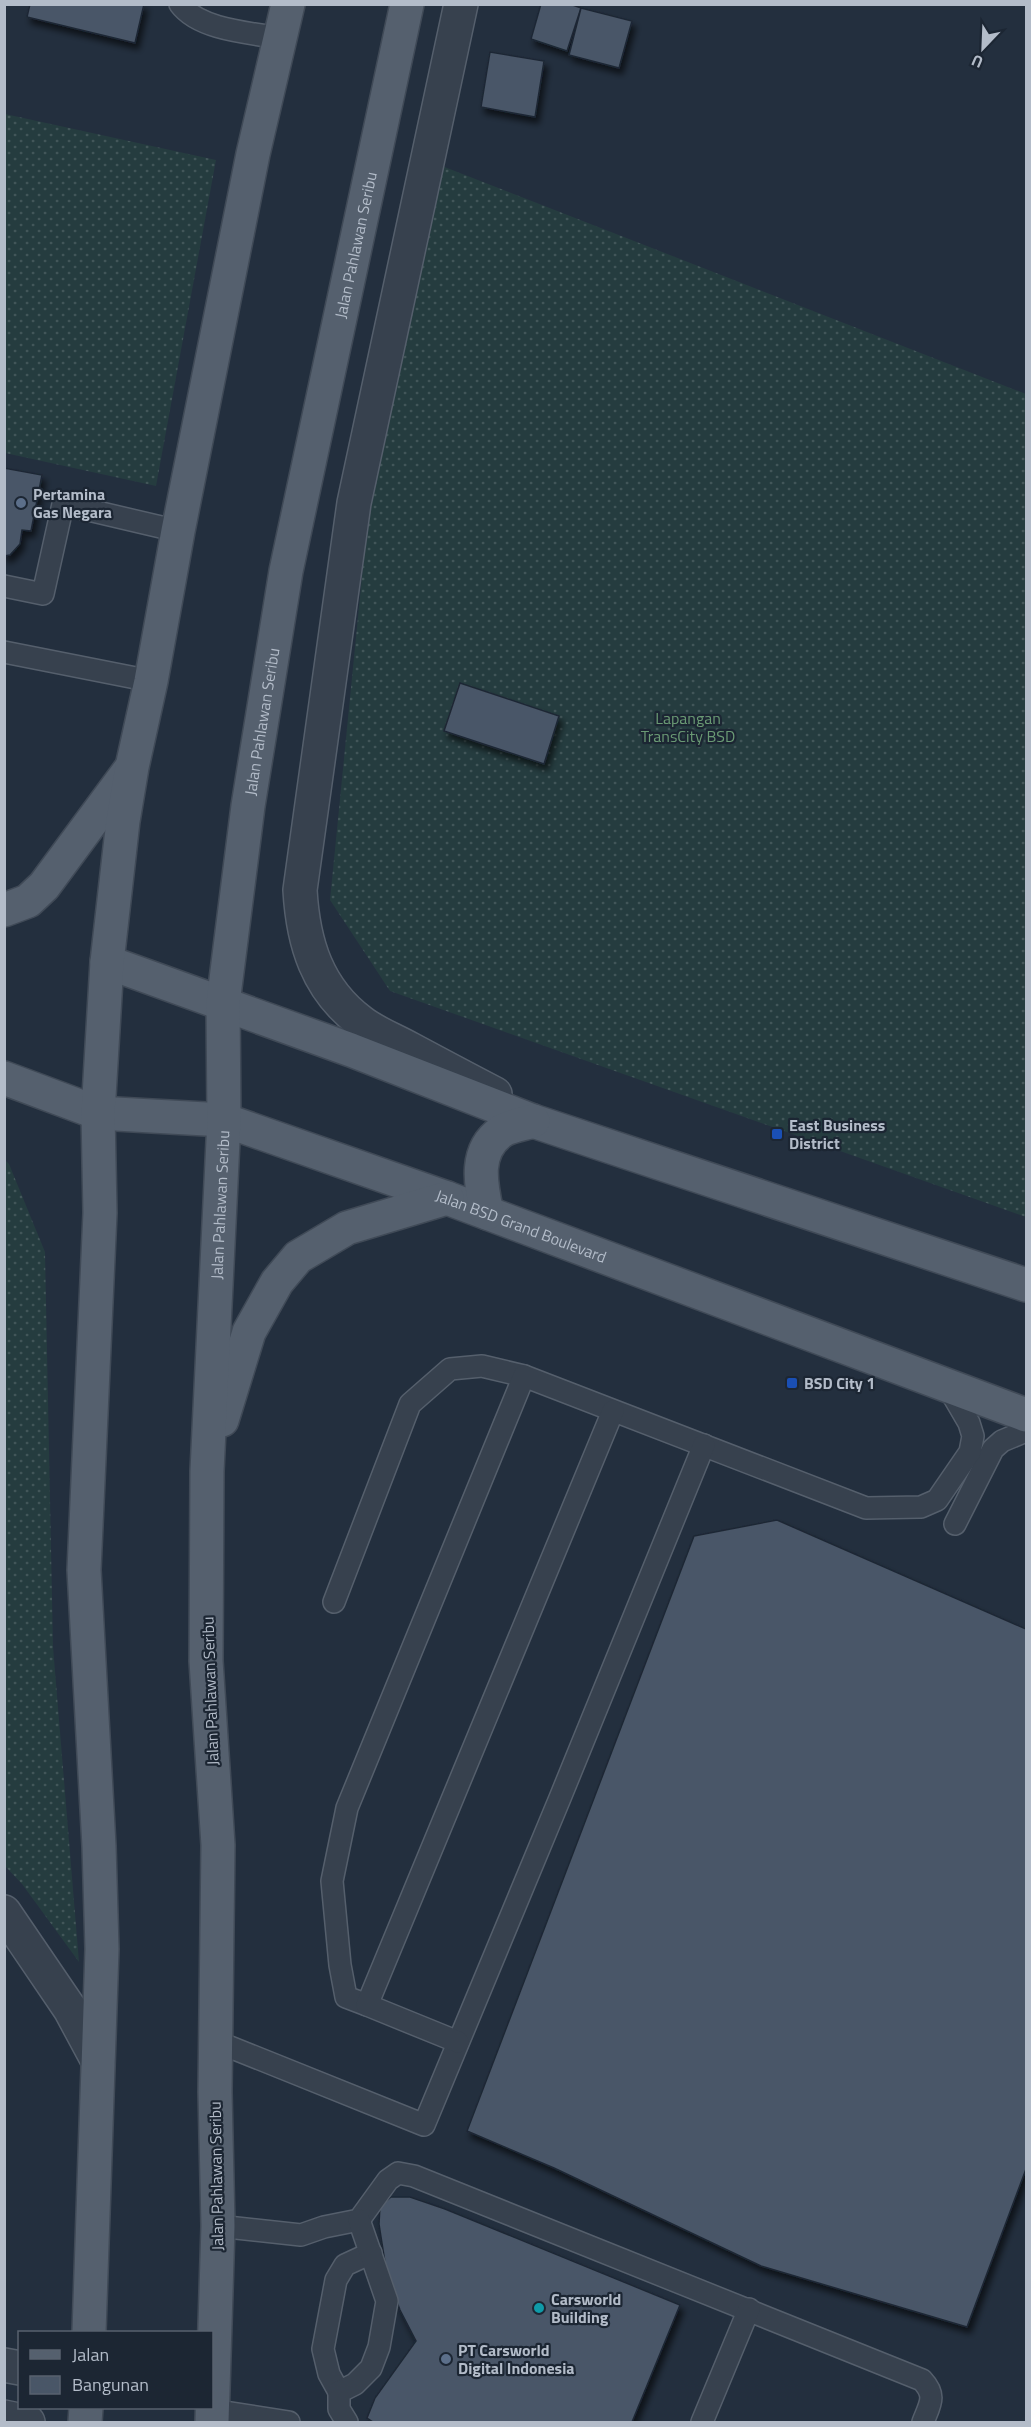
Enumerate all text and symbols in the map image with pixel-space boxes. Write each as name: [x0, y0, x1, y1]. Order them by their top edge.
north arrow: [953, 18, 1013, 78]
text: U: [968, 49, 987, 75]
street label: Jalan Pahlawan Seribu: [328, 169, 383, 320]
place label: Pertamina Gas Negara: [33, 482, 112, 524]
marker: Pertamina Gas Negara: [14, 496, 28, 510]
street label: Jalan Pahlawan Seribu: [238, 646, 285, 797]
park label: Lapangan TransCity BSD: [641, 706, 735, 748]
place label: East Business District: [789, 1113, 885, 1155]
marker: East Business District: [770, 1127, 784, 1141]
street label: Jalan Pahlawan Seribu: [204, 1130, 235, 1280]
street label: Jalan BSD Grand Boulevard: [433, 1183, 610, 1269]
place label: BSD City 1: [804, 1371, 875, 1395]
marker: BSD City 1: [785, 1376, 799, 1390]
street label: Jalan Pahlawan Seribu: [195, 1616, 225, 1766]
street label: Jalan Pahlawan Seribu: [203, 2101, 229, 2251]
place label: Carsworld Building: [551, 2287, 621, 2329]
marker: Carsworld Building: [532, 2301, 546, 2315]
legend: [18, 2331, 213, 2409]
place label: PT Carsworld Digital Indonesia: [458, 2338, 574, 2380]
text: Jalan: [72, 2341, 109, 2368]
marker: PT Carsworld Digital Indonesia: [439, 2352, 453, 2366]
text: Bangunan: [72, 2371, 149, 2398]

